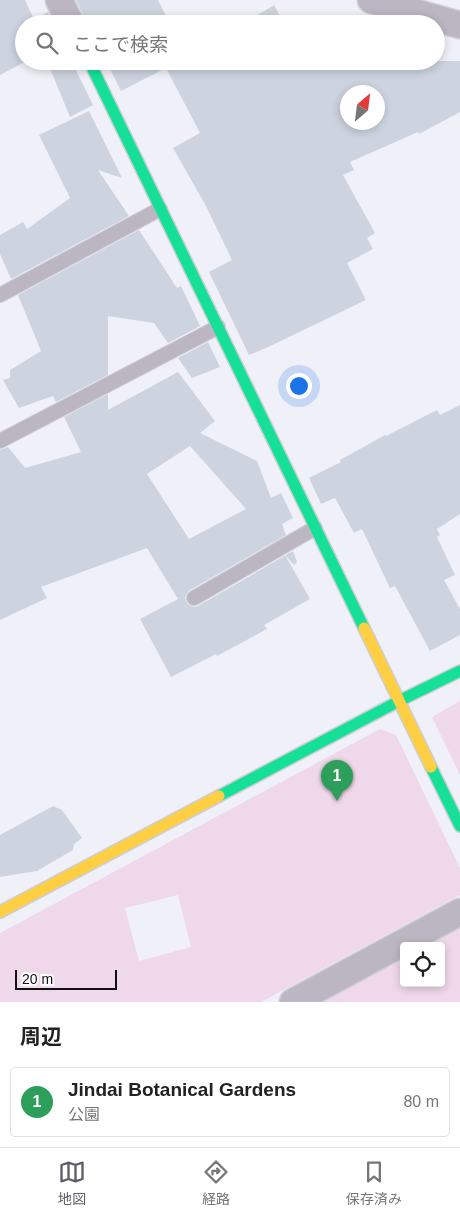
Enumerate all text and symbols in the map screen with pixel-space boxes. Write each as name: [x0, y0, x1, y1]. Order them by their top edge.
search box: [15, 15, 445, 70]
icon: search: [33, 29, 61, 57]
text: ここで検索: [73, 34, 168, 55]
north arrow: [340, 85, 385, 130]
your location: [286, 373, 312, 399]
pin: 1: [321, 760, 353, 801]
map controls: [400, 942, 445, 987]
button: locate: [400, 942, 445, 987]
scale bar: [15, 967, 118, 990]
text: 20 m: [22, 971, 53, 987]
text: 周辺: [20, 1025, 62, 1048]
text: Jindai Botanical Gardens: [68, 1079, 296, 1100]
text: 1: [33, 1093, 41, 1110]
text: 80 m: [403, 1093, 439, 1110]
text: 公園: [68, 1106, 100, 1123]
tab: 地図: [58, 1158, 86, 1208]
tab: 経路: [202, 1158, 230, 1208]
tab: 保存済み: [346, 1158, 402, 1208]

